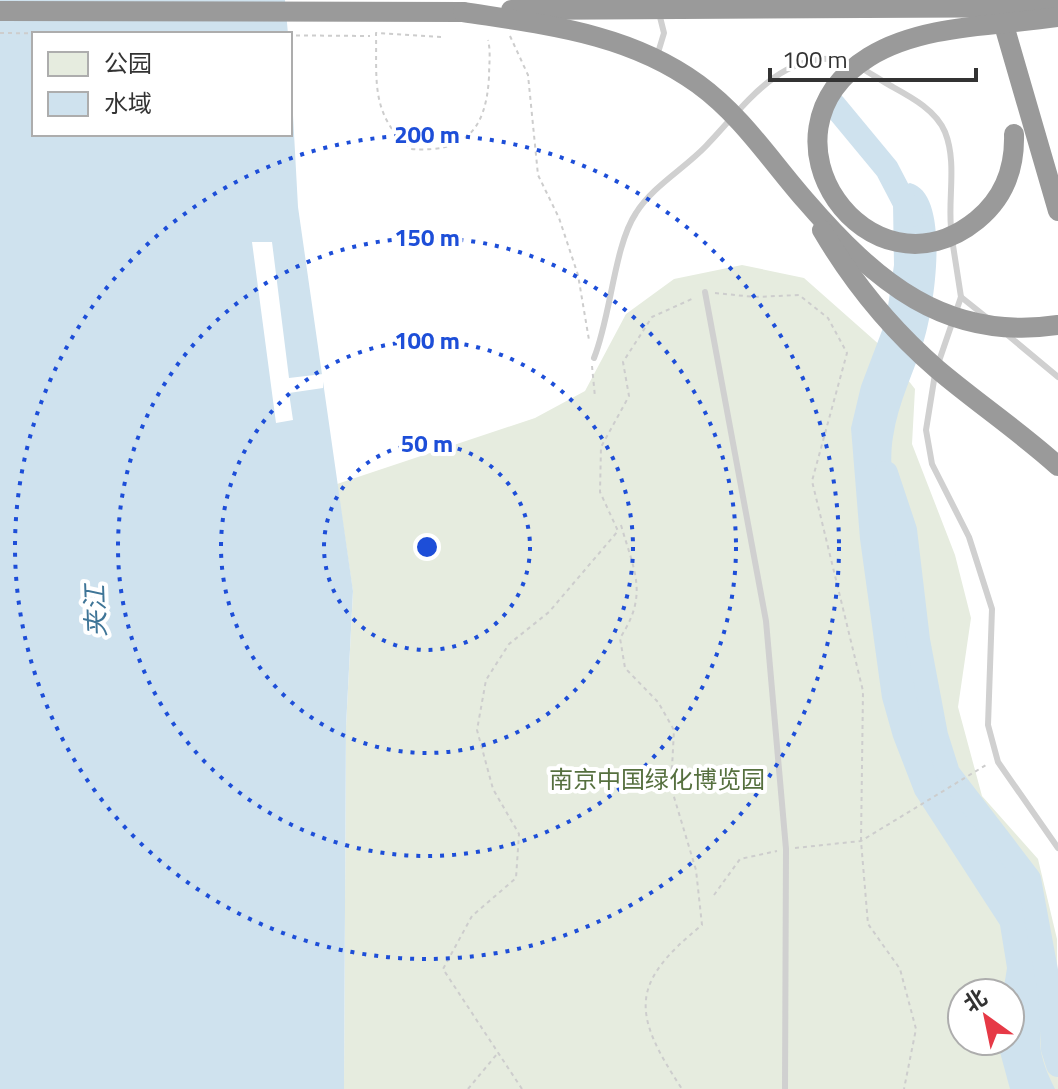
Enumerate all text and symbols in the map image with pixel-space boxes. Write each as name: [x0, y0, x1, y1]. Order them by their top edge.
legend: [32, 32, 292, 136]
scale bar: [770, 32, 976, 82]
text: 100 m: [782, 41, 848, 77]
text: 公园: [104, 45, 152, 81]
text: 水域: [104, 85, 152, 121]
text: 200 m: [394, 116, 460, 152]
text: 150 m: [394, 219, 460, 255]
text: 100 m: [394, 322, 460, 358]
text: 50 m: [401, 425, 453, 461]
centre of rings: [413, 533, 441, 561]
water label: 夹江: [75, 581, 115, 638]
park label: 南京中国绿化博览园: [549, 761, 765, 797]
north arrow: [946, 977, 1026, 1057]
text: 北: [957, 980, 994, 1020]

